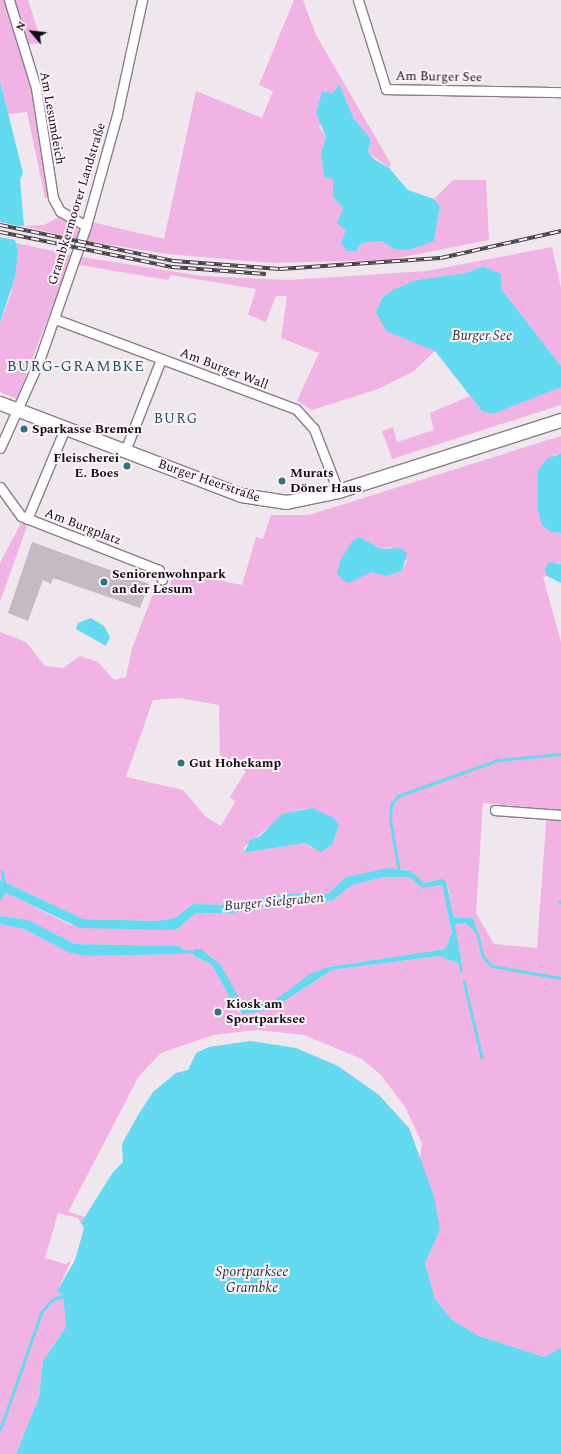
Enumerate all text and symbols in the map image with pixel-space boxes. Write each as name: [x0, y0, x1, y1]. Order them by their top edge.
north arrow: [12, 12, 52, 52]
text: N: [11, 18, 31, 34]
street label: Am Burger See: [396, 68, 482, 86]
street label: Am Lesumdeich: [36, 70, 68, 166]
street label: Grambkermoorer Landstraße: [45, 121, 109, 287]
water label: Burger See: [452, 328, 512, 344]
street label: Am Burger Wall: [178, 345, 270, 393]
district label: BURG-GRAMBKE: [7, 358, 145, 376]
district label: BURG: [154, 411, 198, 427]
place label: Sparkasse Bremen: [32, 421, 142, 437]
marker: Sparkasse Bremen: [19, 424, 29, 434]
place label: Fleischerei E. Boes: [53, 451, 119, 482]
street label: Burger Heerstraße: [156, 456, 262, 506]
marker: Fleischerei E. Boes: [122, 461, 132, 471]
place label: Murats Döner Haus: [290, 466, 362, 497]
marker: Murats Döner Haus: [277, 476, 287, 486]
street label: Am Burgplatz: [43, 505, 123, 549]
place label: Seniorenwohnpark an der Lesum: [112, 567, 226, 598]
marker: Seniorenwohnpark an der Lesum: [99, 577, 109, 587]
place label: Gut Hohekamp: [189, 755, 281, 771]
marker: Gut Hohekamp: [176, 758, 186, 768]
water label: Burger Sielgraben: [223, 889, 325, 915]
place label: Kiosk am Sportparksee: [226, 997, 305, 1028]
marker: Kiosk am Sportparksee: [213, 1007, 223, 1017]
water label: Sportparksee Grambke: [215, 1264, 289, 1296]

